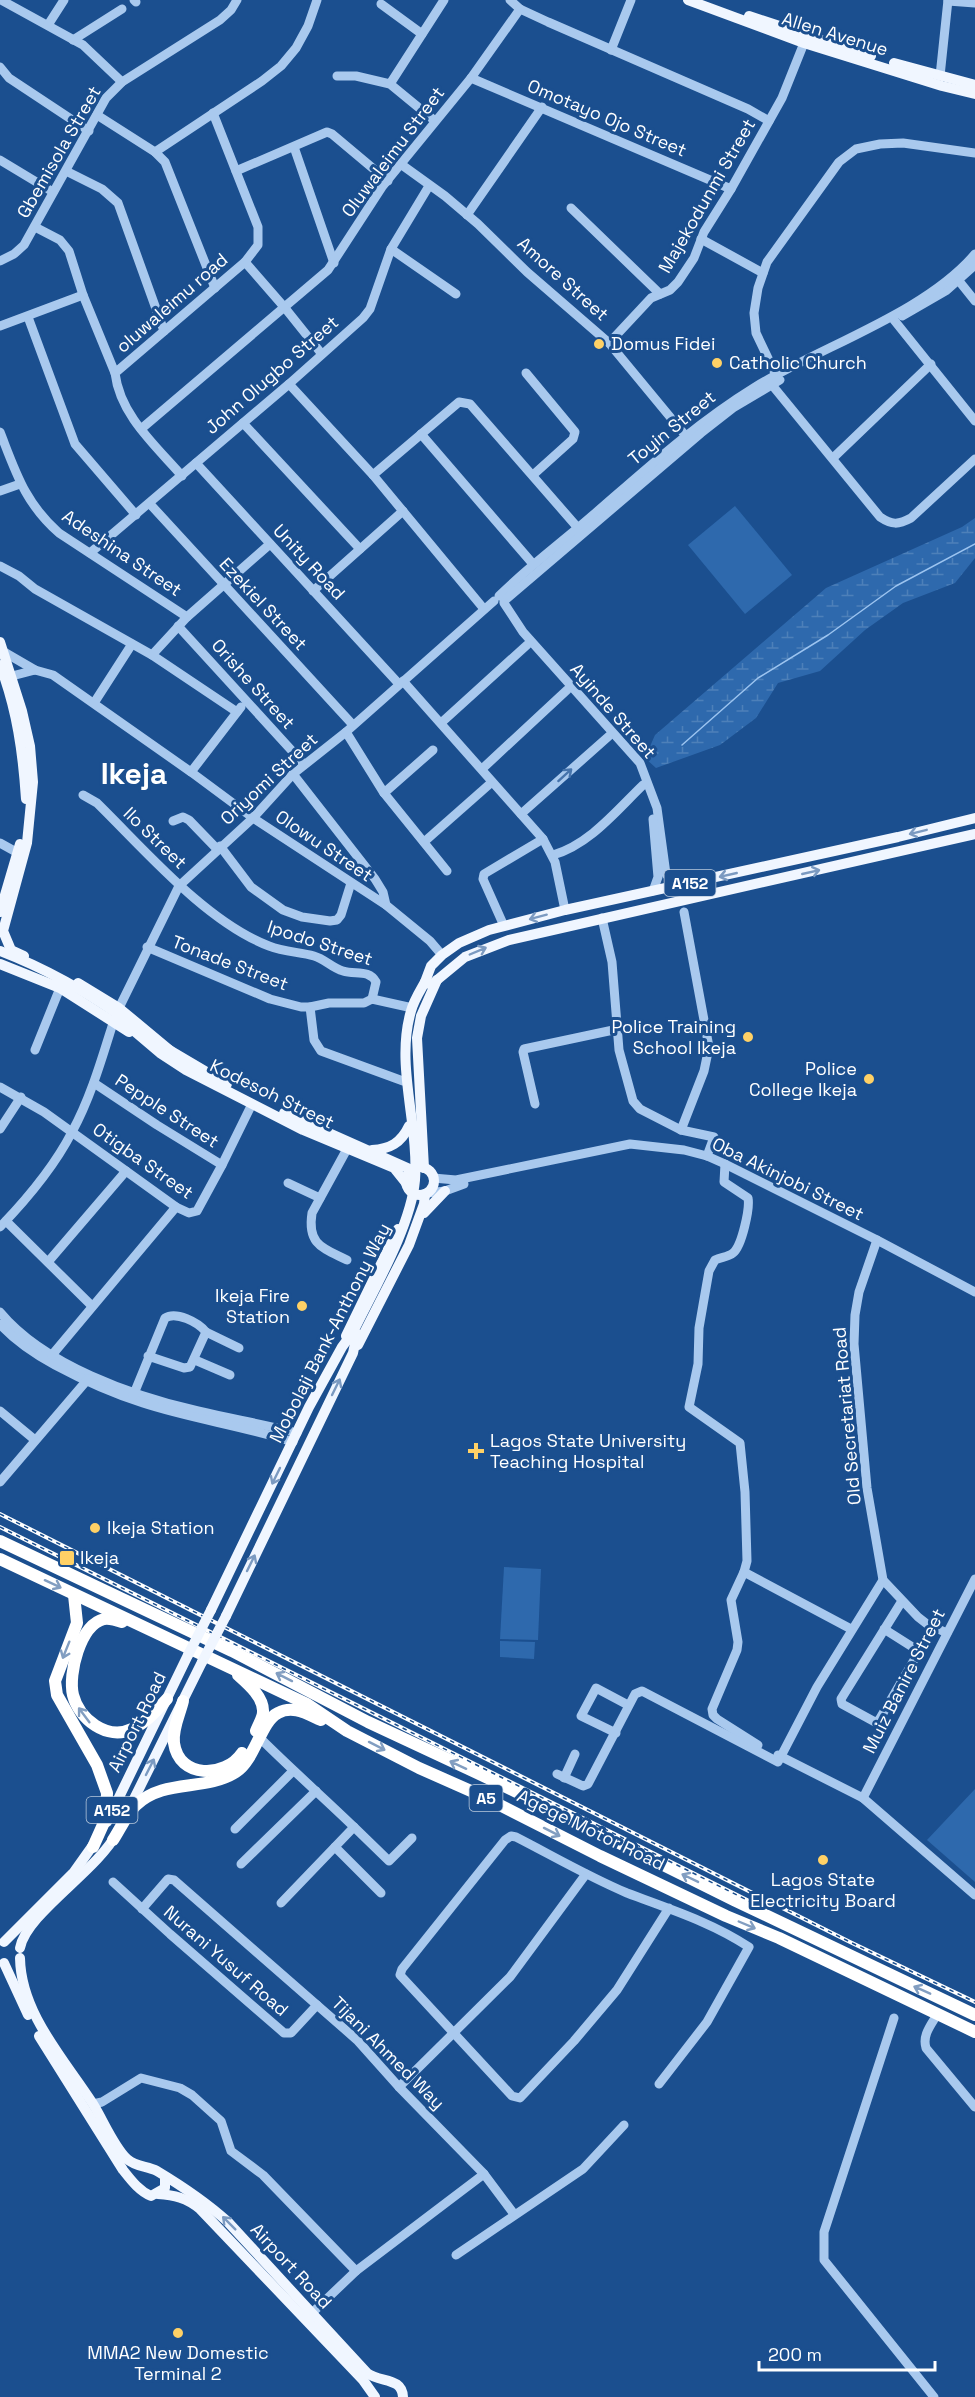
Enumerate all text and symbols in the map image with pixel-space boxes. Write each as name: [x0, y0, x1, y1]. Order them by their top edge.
street label: Allen Avenue: [779, 6, 891, 61]
street label: Omotayo Ojo Street: [524, 74, 690, 161]
street label: Gbemisola Street: [11, 81, 106, 222]
street label: Oluwaleimu Street: [336, 82, 449, 222]
street label: Majekodunmi Street: [653, 114, 760, 277]
street label: Amore Street: [513, 232, 614, 326]
street label: oluwaleimu road: [111, 248, 232, 358]
street label: John Olugbo Street: [200, 310, 343, 439]
place label: Domus Fidei: [611, 332, 715, 355]
marker: Domus Fidei: [592, 337, 606, 351]
place label: Catholic Church: [729, 351, 867, 374]
marker: Catholic Church: [710, 356, 724, 370]
street label: Toyin Street: [623, 385, 720, 470]
street label: Adeshina Street: [58, 504, 187, 601]
street label: Unity Road: [268, 519, 350, 604]
street label: Ezekiel Street: [215, 552, 312, 655]
street label: Orishe Street: [207, 634, 300, 734]
street label: Ayinde Street: [565, 658, 661, 763]
street label: Oriyomi Street: [215, 728, 322, 830]
district label: Ikeja: [101, 754, 167, 793]
one-way arrow: [557, 768, 572, 782]
street label: Ilo Street: [119, 802, 192, 874]
street label: Olowu Street: [271, 805, 377, 887]
one-way arrow: [909, 827, 928, 839]
one-way arrow: [801, 866, 820, 878]
road number: A152: [664, 870, 716, 896]
one-way arrow: [719, 870, 738, 881]
one-way arrow: [528, 912, 547, 923]
street label: Ipodo Street: [265, 915, 376, 970]
street label: Tonade Street: [169, 930, 292, 995]
one-way arrow: [469, 945, 487, 956]
place label: Police Training School Ikeja: [611, 1015, 736, 1059]
marker: Police Training School Ikeja: [741, 1030, 755, 1044]
street label: Kodesoh Street: [206, 1054, 338, 1134]
place label: Police College Ikeja: [749, 1057, 857, 1101]
street label: Pepple Street: [111, 1069, 223, 1153]
marker: Police College Ikeja: [862, 1072, 876, 1086]
street label: Otigba Street: [88, 1117, 198, 1204]
street label: Oba Akinjobi Street: [709, 1132, 868, 1225]
street label: Mobolaji Bank-Anthony Way: [264, 1219, 395, 1447]
place label: Ikeja Fire Station: [215, 1284, 290, 1328]
marker: Ikeja Fire Station: [295, 1299, 309, 1313]
street label: Old Secretariat Road: [827, 1326, 866, 1506]
one-way arrow: [331, 1379, 343, 1397]
place label: Lagos State University Teaching Hospital: [490, 1429, 686, 1473]
marker: Lagos State University Teaching Hospital: [467, 1442, 485, 1460]
one-way arrow: [270, 1466, 282, 1484]
place label: Ikeja Station: [107, 1516, 215, 1539]
marker: Ikeja Station: [88, 1521, 102, 1535]
place label: Ikeja: [80, 1546, 119, 1569]
marker: Ikeja: [58, 1549, 76, 1567]
one-way arrow: [246, 1554, 258, 1572]
one-way arrow: [43, 1579, 61, 1591]
street label: Muiz Banire Street: [857, 1605, 950, 1757]
one-way arrow: [60, 1641, 71, 1659]
street label: Airport Road: [102, 1668, 171, 1776]
one-way arrow: [276, 1671, 293, 1683]
one-way arrow: [78, 1707, 91, 1723]
one-way arrow: [368, 1741, 386, 1753]
one-way arrow: [145, 1758, 156, 1776]
one-way arrow: [450, 1758, 468, 1770]
street label: Agege Motor Road: [514, 1784, 669, 1875]
road number: A5: [470, 1785, 502, 1811]
road number: A152: [86, 1797, 138, 1823]
one-way arrow: [543, 1827, 561, 1838]
marker: Lagos State Electricity Board: [816, 1853, 830, 1867]
place label: Lagos State Electricity Board: [750, 1868, 896, 1912]
one-way arrow: [681, 1871, 699, 1883]
street label: Nurani Yusuf Road: [159, 1900, 293, 2021]
one-way arrow: [738, 1919, 756, 1931]
one-way arrow: [914, 1983, 932, 1995]
street label: Tijani Ahmed Way: [327, 1991, 450, 2114]
one-way arrow: [221, 2216, 236, 2231]
street label: Airport Road: [246, 2218, 337, 2313]
marker: MMA2 New Domestic Terminal 2: [171, 2326, 185, 2340]
scale bar: [759, 2334, 934, 2372]
place label: MMA2 New Domestic Terminal 2: [87, 2341, 269, 2385]
text: 200 m: [768, 2343, 822, 2366]

